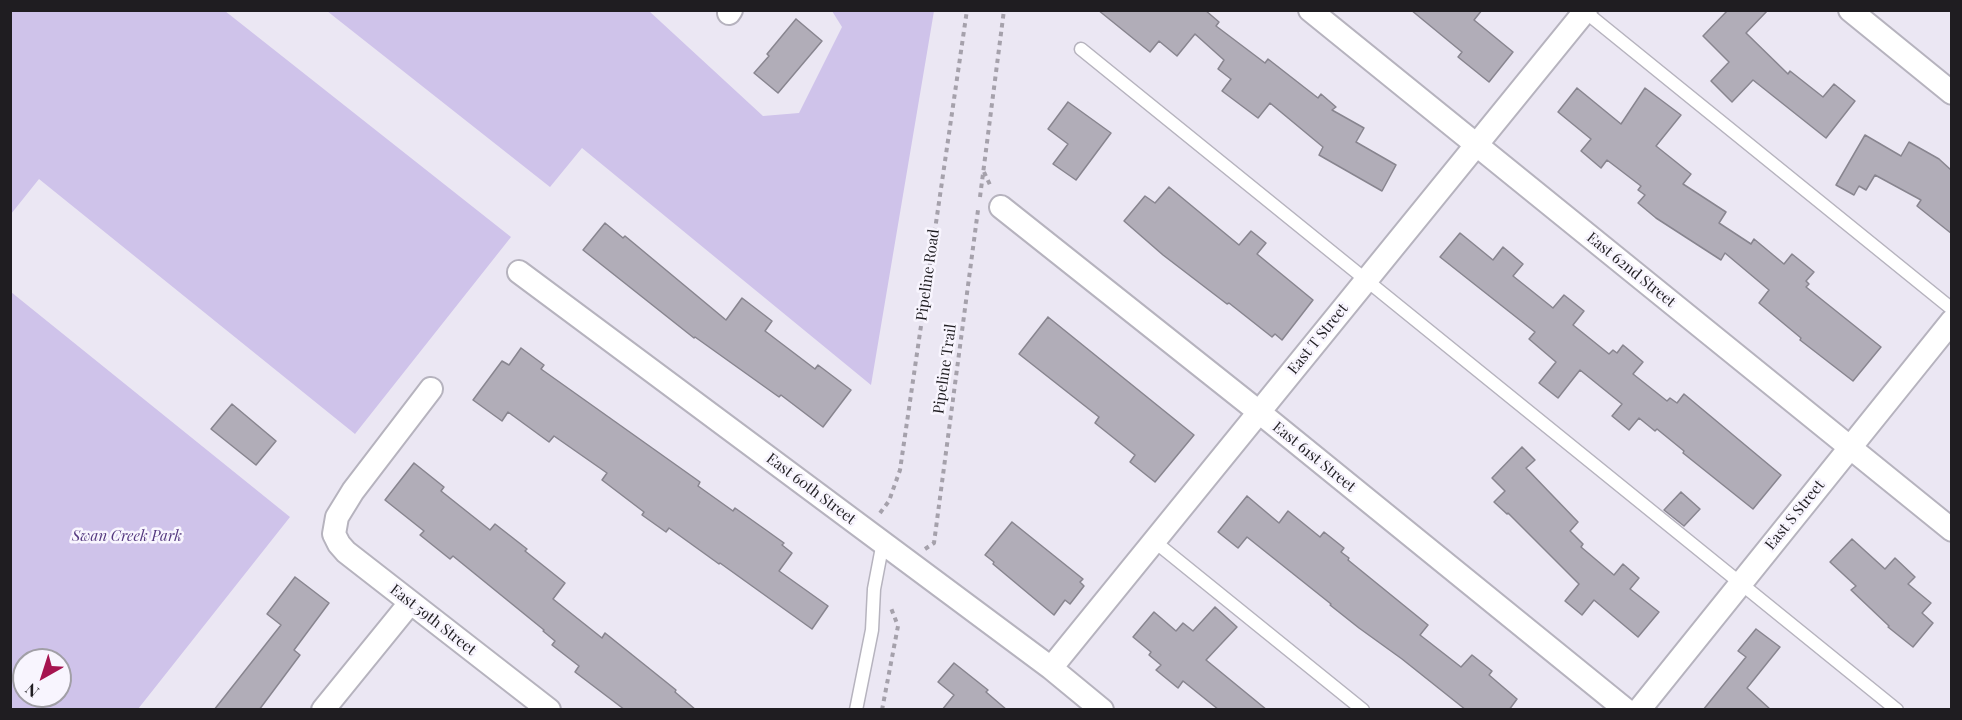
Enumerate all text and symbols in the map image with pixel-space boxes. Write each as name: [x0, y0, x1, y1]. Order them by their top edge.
street label: Pipeline Road: [913, 228, 943, 322]
street label: East 62nd Street: [1583, 229, 1679, 311]
street label: East T Street: [1284, 300, 1352, 378]
street label: Pipeline Trail: [930, 323, 960, 415]
street label: East 61st Street: [1269, 418, 1359, 496]
street label: East 60th Street: [763, 450, 859, 528]
street label: East S Street: [1761, 477, 1829, 553]
park label: Swan Creek Park: [72, 527, 182, 545]
street label: East 59th Street: [386, 581, 480, 659]
north arrow: [12, 648, 72, 708]
text: N: [21, 679, 43, 703]

